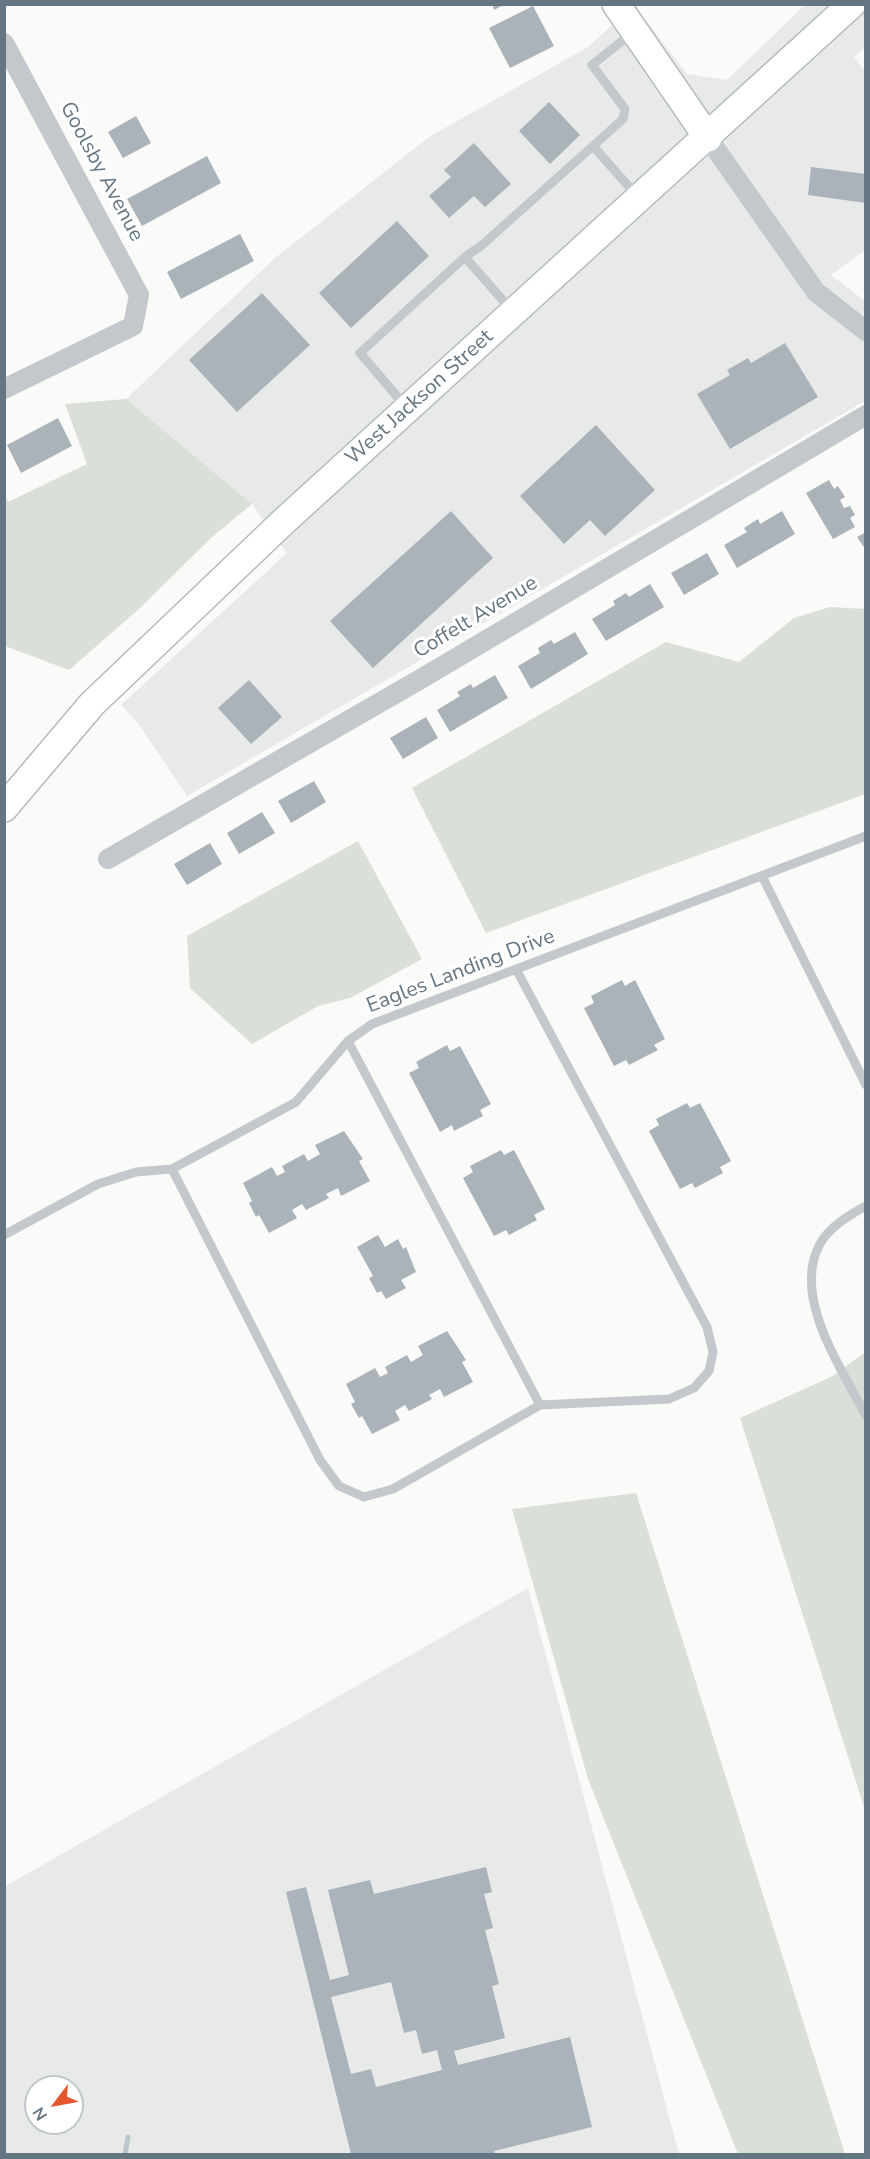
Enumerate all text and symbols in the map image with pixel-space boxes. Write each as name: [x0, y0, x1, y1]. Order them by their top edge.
street label: Goolsby Avenue: [54, 98, 148, 246]
street label: West Jackson Street: [341, 325, 499, 471]
street label: Coffelt Avenue: [410, 571, 542, 665]
street label: Eagles Landing Drive: [363, 925, 559, 1019]
north arrow: [24, 2075, 84, 2135]
text: N: [28, 2103, 53, 2124]

